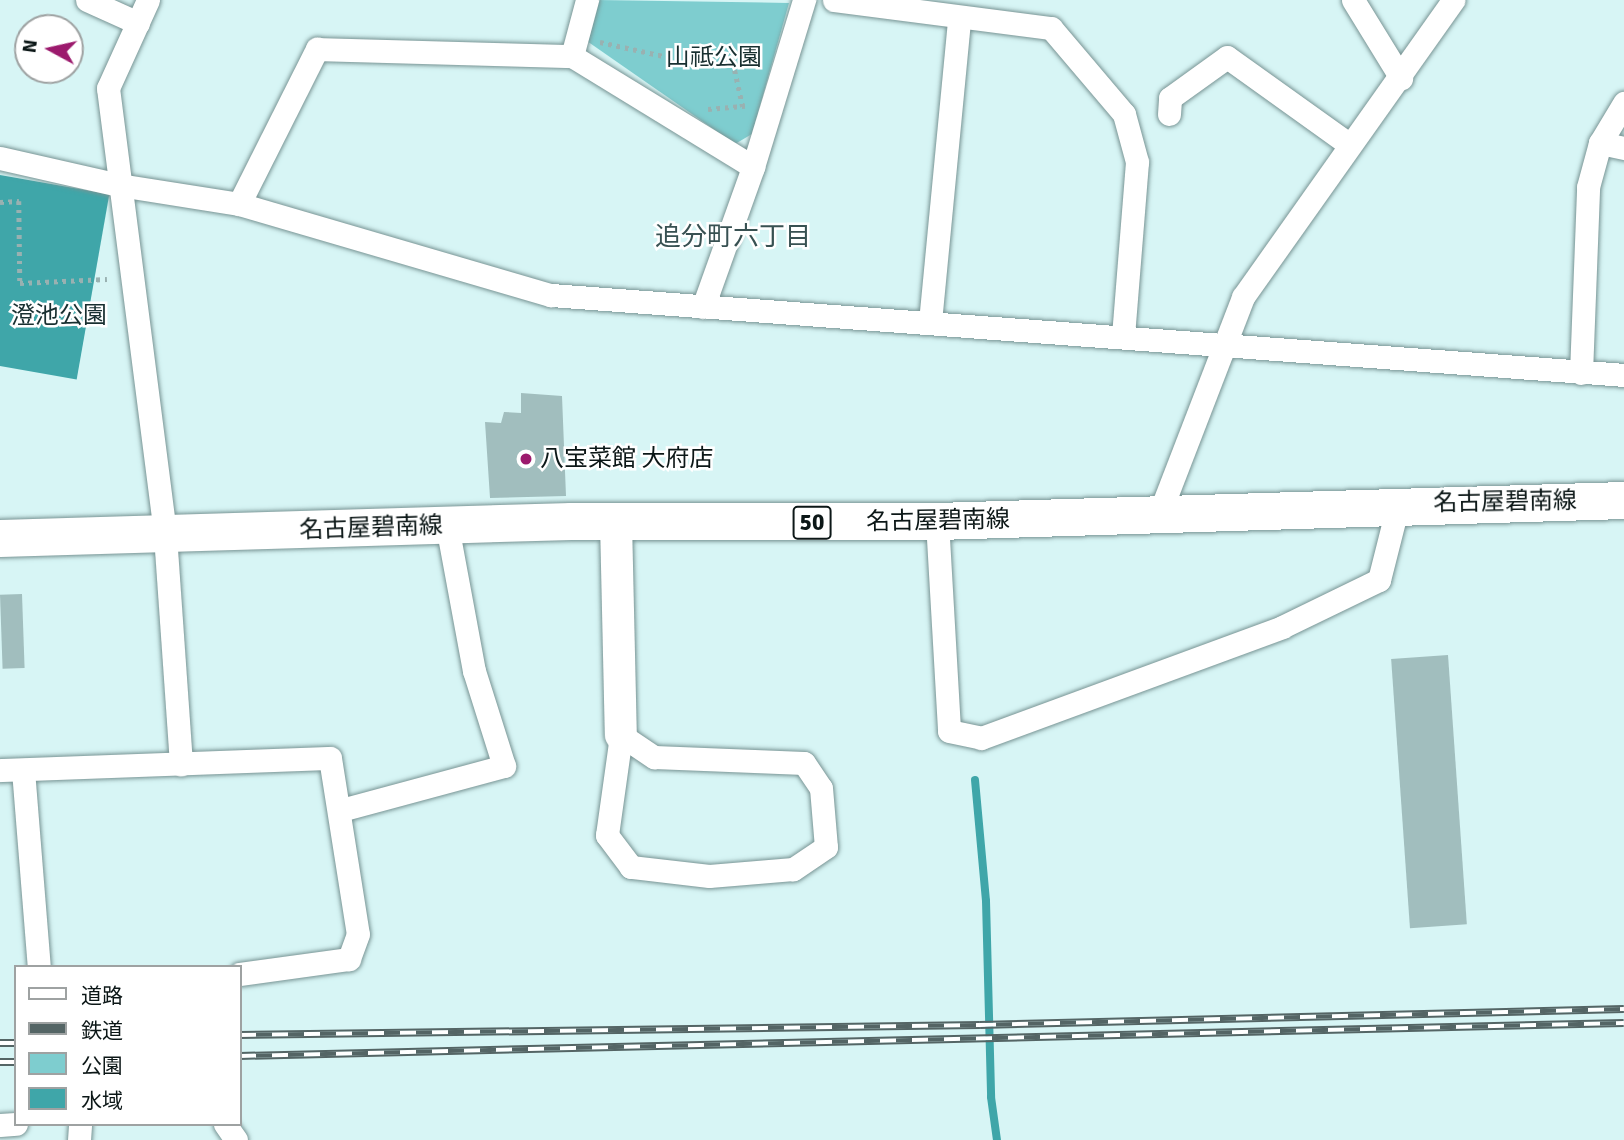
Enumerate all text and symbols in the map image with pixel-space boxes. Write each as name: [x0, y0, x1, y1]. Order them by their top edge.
north arrow: [14, 14, 84, 84]
text: N: [17, 38, 43, 55]
park label: 山祗公園: [666, 44, 762, 72]
district label: 追分町六丁目: [655, 222, 811, 254]
park label: 澄池公園: [11, 302, 107, 330]
place label: 八宝菜館 大府店: [540, 445, 713, 473]
marker: 八宝菜館 大府店: [518, 451, 534, 467]
street label: 名古屋碧南線: [1433, 486, 1577, 518]
road number: 50: [791, 503, 833, 542]
street label: 名古屋碧南線: [866, 505, 1010, 537]
street label: 名古屋碧南線: [299, 511, 443, 545]
legend: [14, 965, 242, 1126]
text: 道路: [81, 983, 123, 1009]
text: 鉄道: [81, 1018, 123, 1044]
text: 公園: [81, 1053, 123, 1079]
text: 水域: [81, 1088, 123, 1114]

